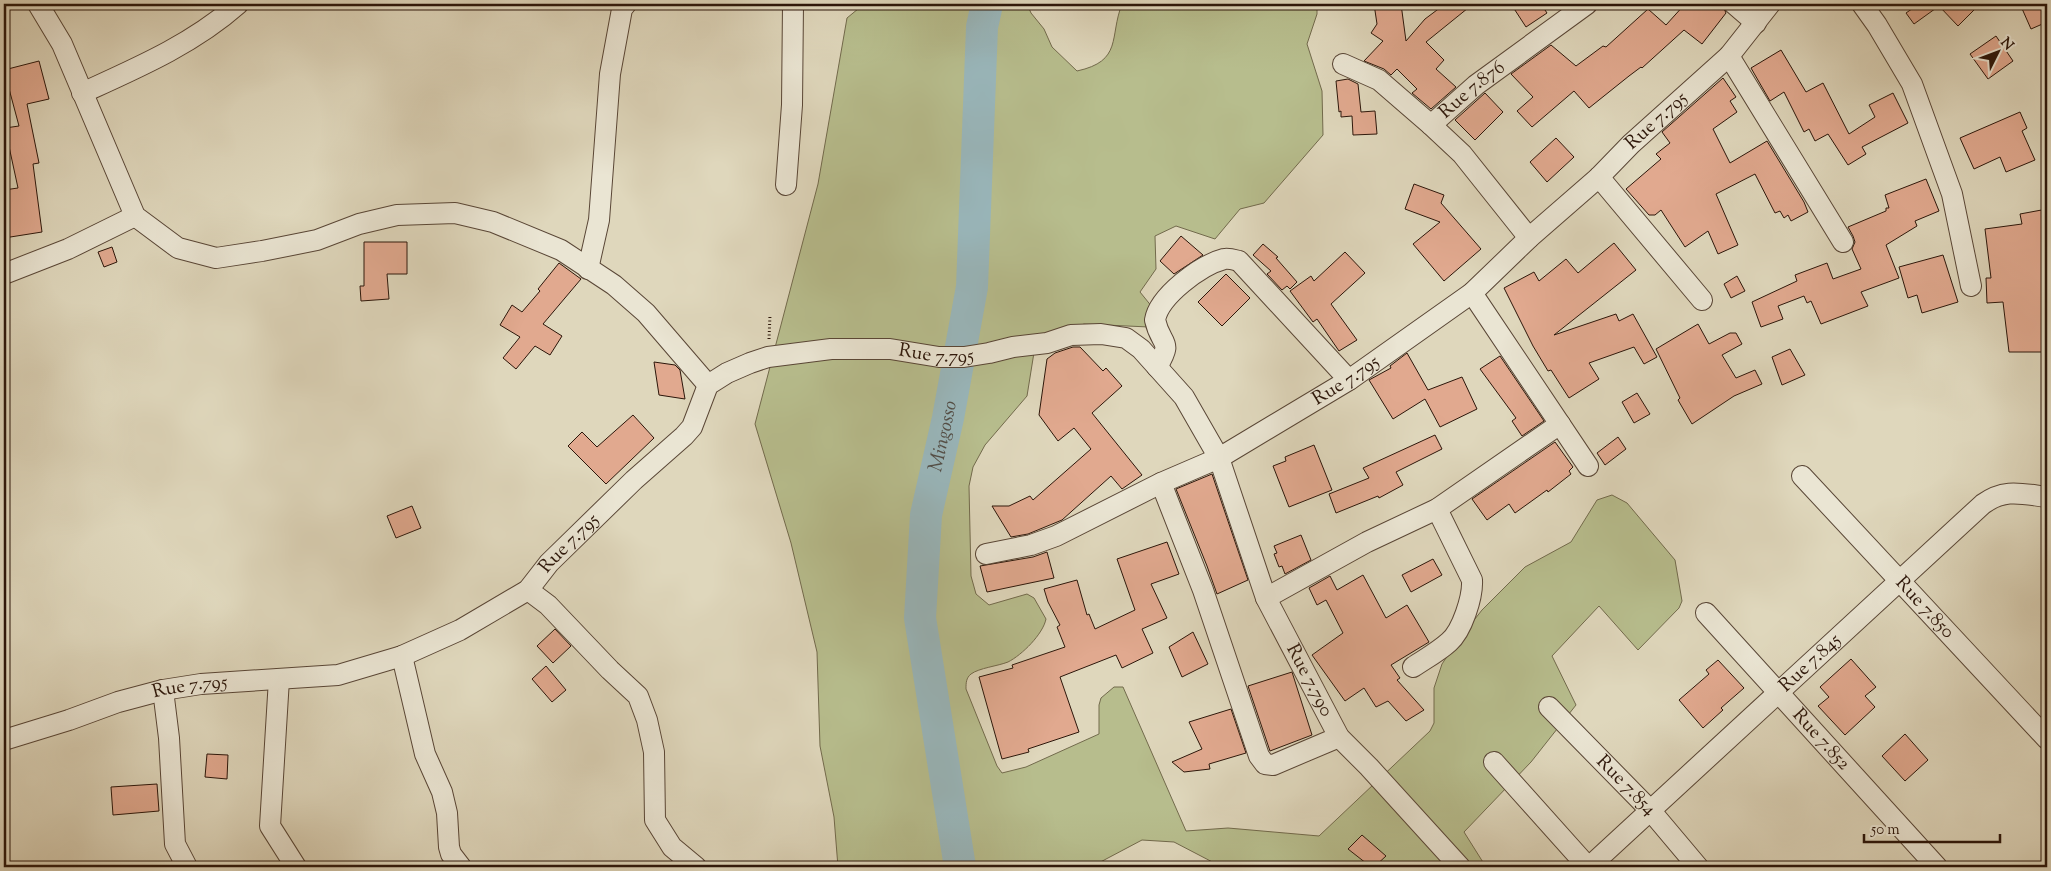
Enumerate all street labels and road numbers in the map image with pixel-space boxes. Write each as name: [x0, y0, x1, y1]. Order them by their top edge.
street label: Rue 7.876: [1433, 54, 1511, 125]
street label: Rue 7.795: [1620, 85, 1694, 156]
street label: Rue 7.795: [897, 337, 976, 371]
street label: Rue 7.795: [1307, 349, 1386, 412]
street label: Rue 7.795: [532, 507, 606, 579]
street label: Rue 7.850: [1889, 571, 1961, 645]
street label: Rue 7.845: [1773, 627, 1848, 699]
street label: Rue 7.790: [1279, 639, 1340, 722]
street label: Rue 7.795: [149, 669, 229, 706]
street label: Rue 7.852: [1786, 703, 1856, 777]
street label: Rue 7.854: [1590, 749, 1663, 822]

